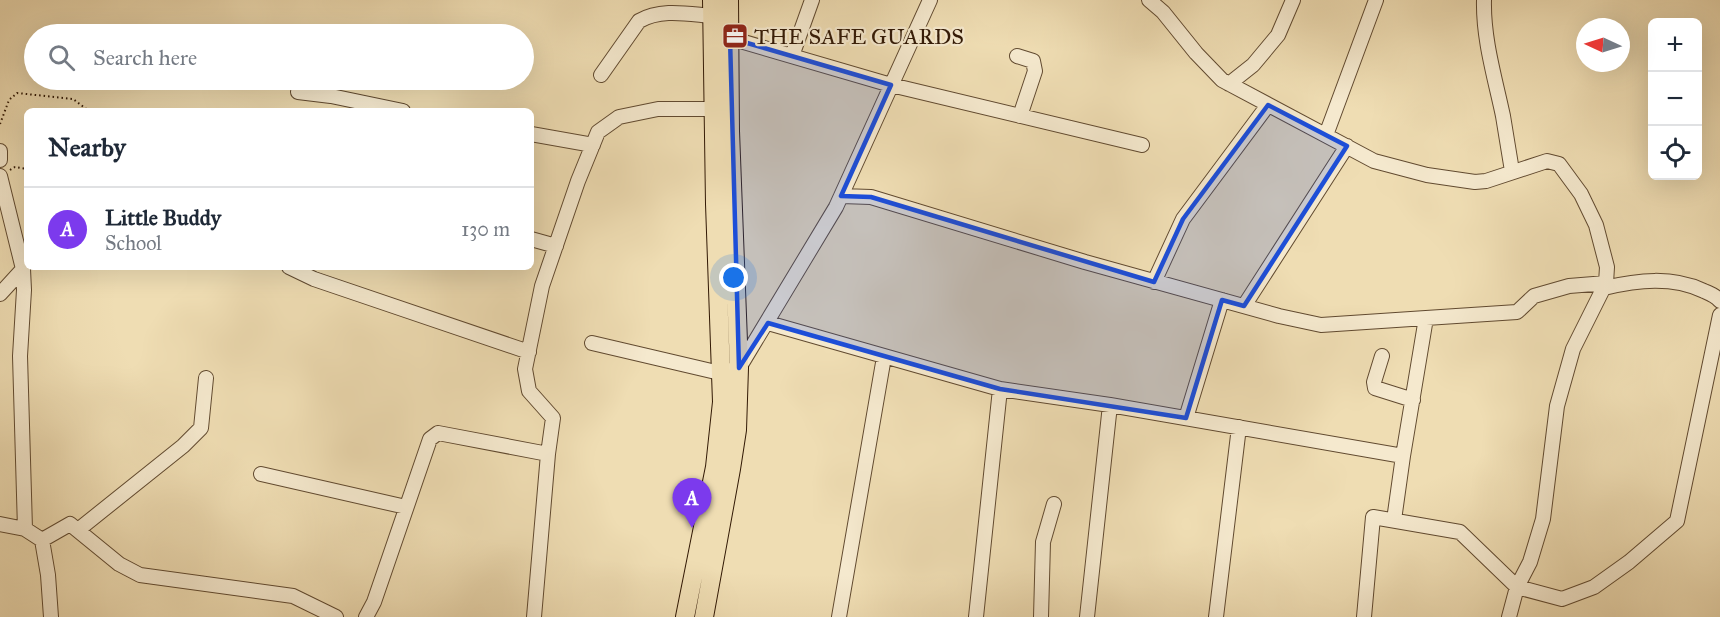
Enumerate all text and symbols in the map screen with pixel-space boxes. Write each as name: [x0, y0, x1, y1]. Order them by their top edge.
north arrow: [1576, 18, 1630, 72]
map controls: [1648, 18, 1702, 180]
button: +: [1648, 18, 1702, 72]
office icon: THE SAFE GUARDS: [720, 21, 750, 51]
place label: THE SAFE GUARDS: [754, 23, 964, 50]
search box: [24, 24, 534, 90]
icon: search: [45, 41, 78, 74]
text: Search here: [93, 44, 197, 71]
button: −: [1648, 72, 1702, 126]
button: locate: [1648, 126, 1702, 180]
text: Nearby: [48, 131, 126, 163]
text: Little Buddy: [105, 204, 221, 231]
text: A: [61, 217, 74, 241]
text: 130 m: [461, 217, 510, 241]
text: School: [105, 231, 162, 255]
your location: [719, 263, 748, 292]
pin: A: [672, 478, 712, 528]

